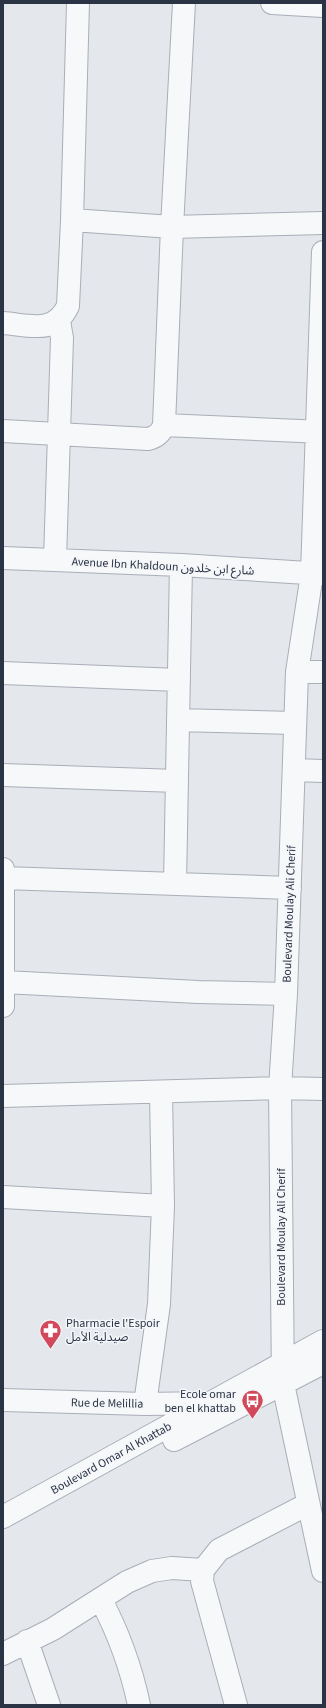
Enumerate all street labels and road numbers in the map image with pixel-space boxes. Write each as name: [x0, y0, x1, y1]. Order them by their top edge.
street label: Avenue Ibn Khaldoun شارع ابن خلدون: [71, 553, 255, 580]
street label: Boulevard Moulay Ali Cherif: [279, 845, 300, 983]
street label: Boulevard Moulay Ali Cherif: [273, 1168, 290, 1306]
street label: Rue de Melillia: [71, 1394, 143, 1413]
street label: Boulevard Omar Al Khattab: [48, 1418, 175, 1499]

